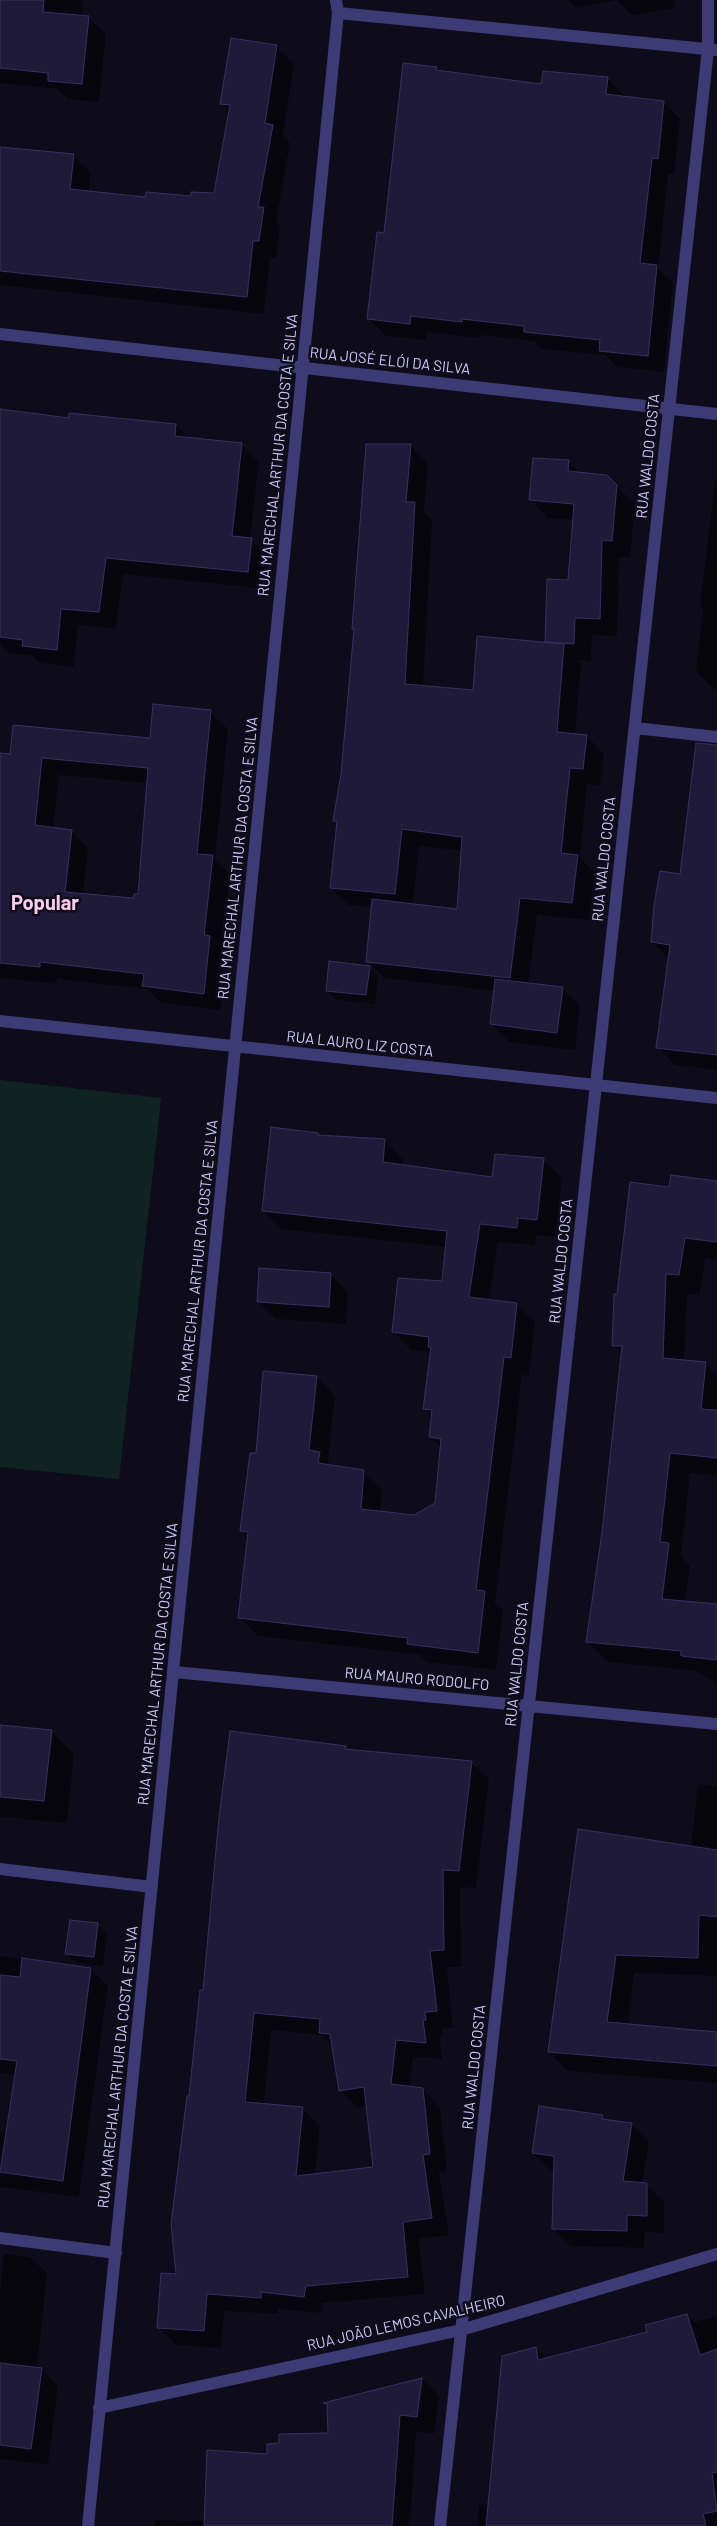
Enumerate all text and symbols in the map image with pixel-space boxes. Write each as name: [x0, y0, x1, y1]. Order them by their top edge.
street label: RUA MARECHAL ARTHUR DA COSTA E SILVA: [254, 313, 302, 597]
street label: RUA JOSÉ ELÓI DA SILVA: [309, 344, 471, 378]
street label: RUA WALDO COSTA: [632, 393, 664, 519]
street label: RUA MARECHAL ARTHUR DA COSTA E SILVA: [214, 716, 262, 1000]
street label: RUA WALDO COSTA: [588, 796, 620, 922]
district label: Popular: [11, 891, 79, 915]
street label: RUA LAURO LIZ COSTA: [286, 1027, 434, 1061]
street label: RUA MARECHAL ARTHUR DA COSTA E SILVA: [174, 1119, 222, 1403]
street label: RUA WALDO COSTA: [545, 1198, 577, 1324]
street label: RUA MARECHAL ARTHUR DA COSTA E SILVA: [134, 1522, 182, 1806]
street label: RUA WALDO COSTA: [501, 1601, 533, 1727]
street label: RUA MAURO RODOLFO: [344, 1664, 490, 1694]
street label: RUA MARECHAL ARTHUR DA COSTA E SILVA: [94, 1925, 142, 2209]
street label: RUA WALDO COSTA: [458, 2004, 490, 2130]
street label: RUA JOÃO LEMOS CAVALHEIRO: [305, 2291, 507, 2355]

